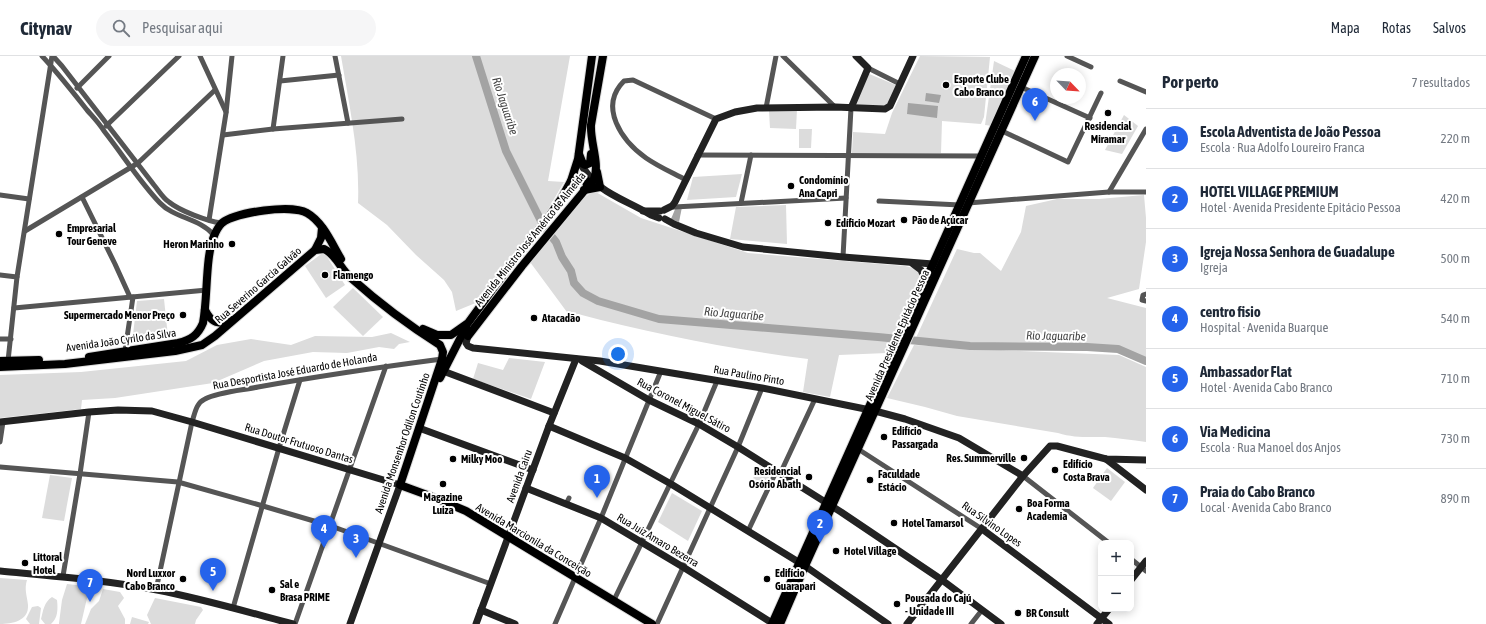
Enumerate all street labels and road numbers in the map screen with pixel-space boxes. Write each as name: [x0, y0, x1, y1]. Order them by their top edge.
street label: Avenida Ministro José Américo de Almeida: [472, 170, 588, 308]
street label: Rua Severino Garcia Galvão: [213, 244, 303, 326]
street label: Avenida Presidente Epitácio Pessoa: [863, 268, 931, 402]
street label: Avenida João Cyrilo da Silva: [65, 326, 177, 354]
street label: Rua Desportista José Eduardo de Holanda: [212, 351, 378, 391]
street label: Rua Paulino Pinto: [713, 363, 785, 387]
street label: Avenida Monsenhor Odilon Coutinho: [372, 371, 432, 515]
street label: Rua Coronel Miguel Sátiro: [635, 375, 733, 435]
street label: Rua Doutor Frutuoso Dantas: [243, 421, 355, 465]
street label: Avenida Cairu: [504, 448, 534, 504]
street label: Rua Silvino Lopes: [960, 499, 1024, 549]
street label: Avenida Marcionila da Conceição: [474, 501, 594, 579]
street label: Rua Juiz Amaro Bezerra: [615, 511, 701, 569]

